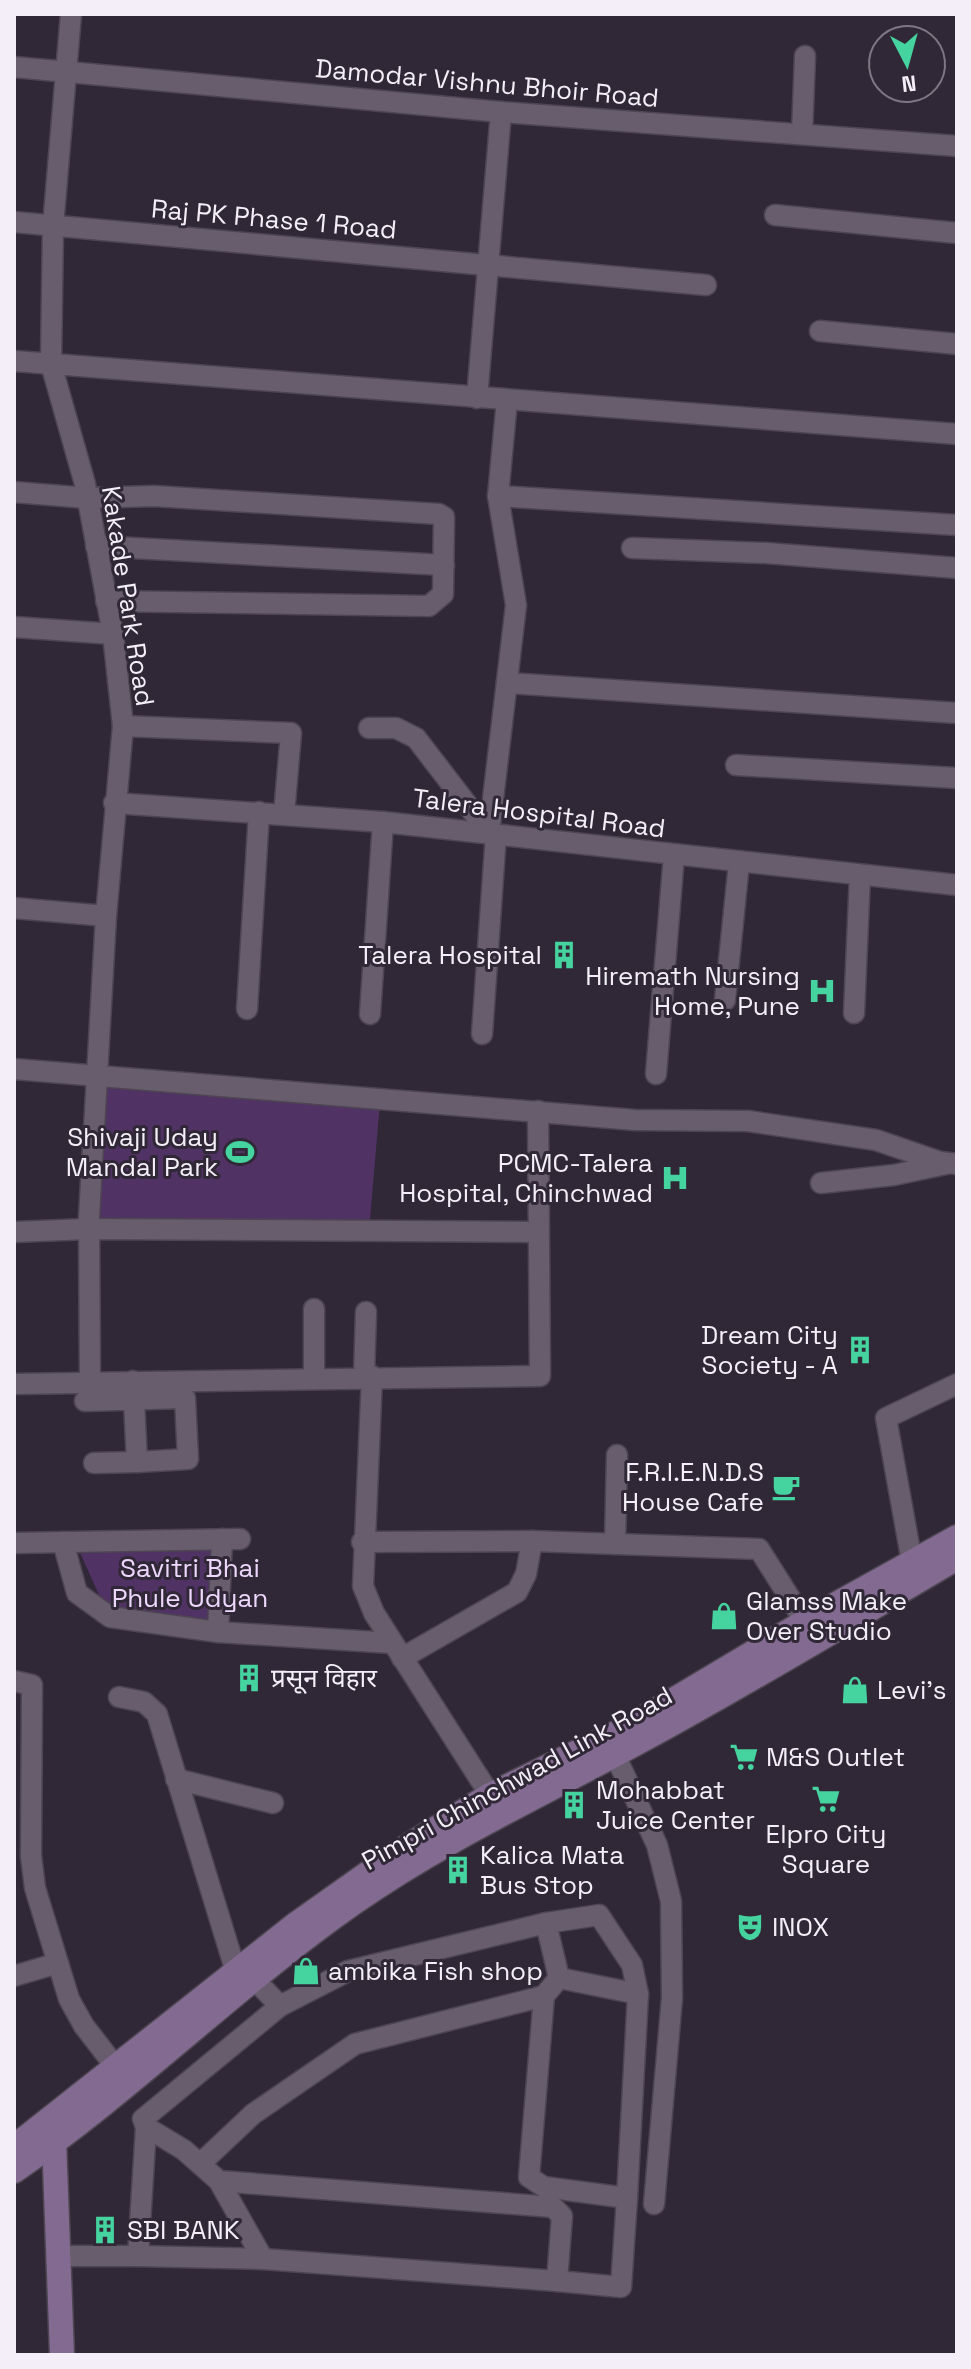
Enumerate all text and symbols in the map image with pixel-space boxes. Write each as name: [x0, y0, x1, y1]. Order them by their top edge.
north arrow: [867, 24, 947, 104]
street label: Damodar Vishnu Bhoir Road: [314, 51, 660, 115]
text: N: [900, 69, 918, 99]
street label: Raj PK Phase 1 Road: [150, 191, 398, 247]
street label: Kakade Park Road: [94, 483, 162, 709]
street label: Talera Hospital Road: [411, 781, 667, 845]
place label: Talera Hospital: [358, 938, 542, 972]
building icon: Talera Hospital: [549, 940, 579, 970]
place label: Hiremath Nursing Home, Pune: [585, 959, 800, 1023]
hospital icon: Hiremath Nursing Home, Pune: [807, 976, 837, 1006]
place label: Shivaji Uday Mandal Park: [66, 1120, 218, 1184]
sports icon: Shivaji Uday Mandal Park: [225, 1137, 255, 1167]
place label: PCMC-Talera Hospital, Chinchwad: [399, 1146, 653, 1210]
hospital icon: PCMC-Talera Hospital, Chinchwad: [660, 1163, 690, 1193]
place label: Dream City Society - A: [701, 1318, 838, 1382]
building icon: Dream City Society - A: [845, 1335, 875, 1365]
place label: F.R.I.E.N.D.S House Cafe: [622, 1455, 764, 1519]
cafe icon: F.R.I.E.N.D.S House Cafe: [771, 1472, 801, 1502]
park label: Savitri Bhai Phule Udyan: [112, 1551, 268, 1615]
place label: Glamss Make Over Studio: [746, 1584, 907, 1648]
shop icon: Glamss Make Over Studio: [709, 1601, 739, 1631]
place label: प्रसून विहार: [271, 1661, 378, 1695]
building icon: प्रसून विहार: [234, 1663, 264, 1693]
place label: Levi's: [877, 1673, 946, 1707]
shop icon: Levi's: [840, 1675, 870, 1705]
street label: Pimpri Chinchwad Link Road: [356, 1678, 678, 1878]
place label: M&S Outlet: [766, 1740, 905, 1774]
supermarket icon: M&S Outlet: [729, 1742, 759, 1772]
place label: Mohabbat Juice Center: [596, 1773, 755, 1837]
supermarket icon: Elpro City Square: [811, 1784, 841, 1814]
building icon: Mohabbat Juice Center: [559, 1790, 589, 1820]
place label: Elpro City Square: [766, 1817, 886, 1881]
place label: Kalica Mata Bus Stop: [480, 1838, 624, 1902]
building icon: Kalica Mata Bus Stop: [443, 1855, 473, 1885]
place label: INOX: [772, 1910, 829, 1944]
theatre icon: INOX: [735, 1912, 765, 1942]
place label: ambika Fish shop: [328, 1954, 543, 1988]
shop icon: ambika Fish shop: [291, 1956, 321, 1986]
place label: SBI BANK: [127, 2213, 240, 2247]
building icon: SBI BANK: [90, 2215, 120, 2245]

